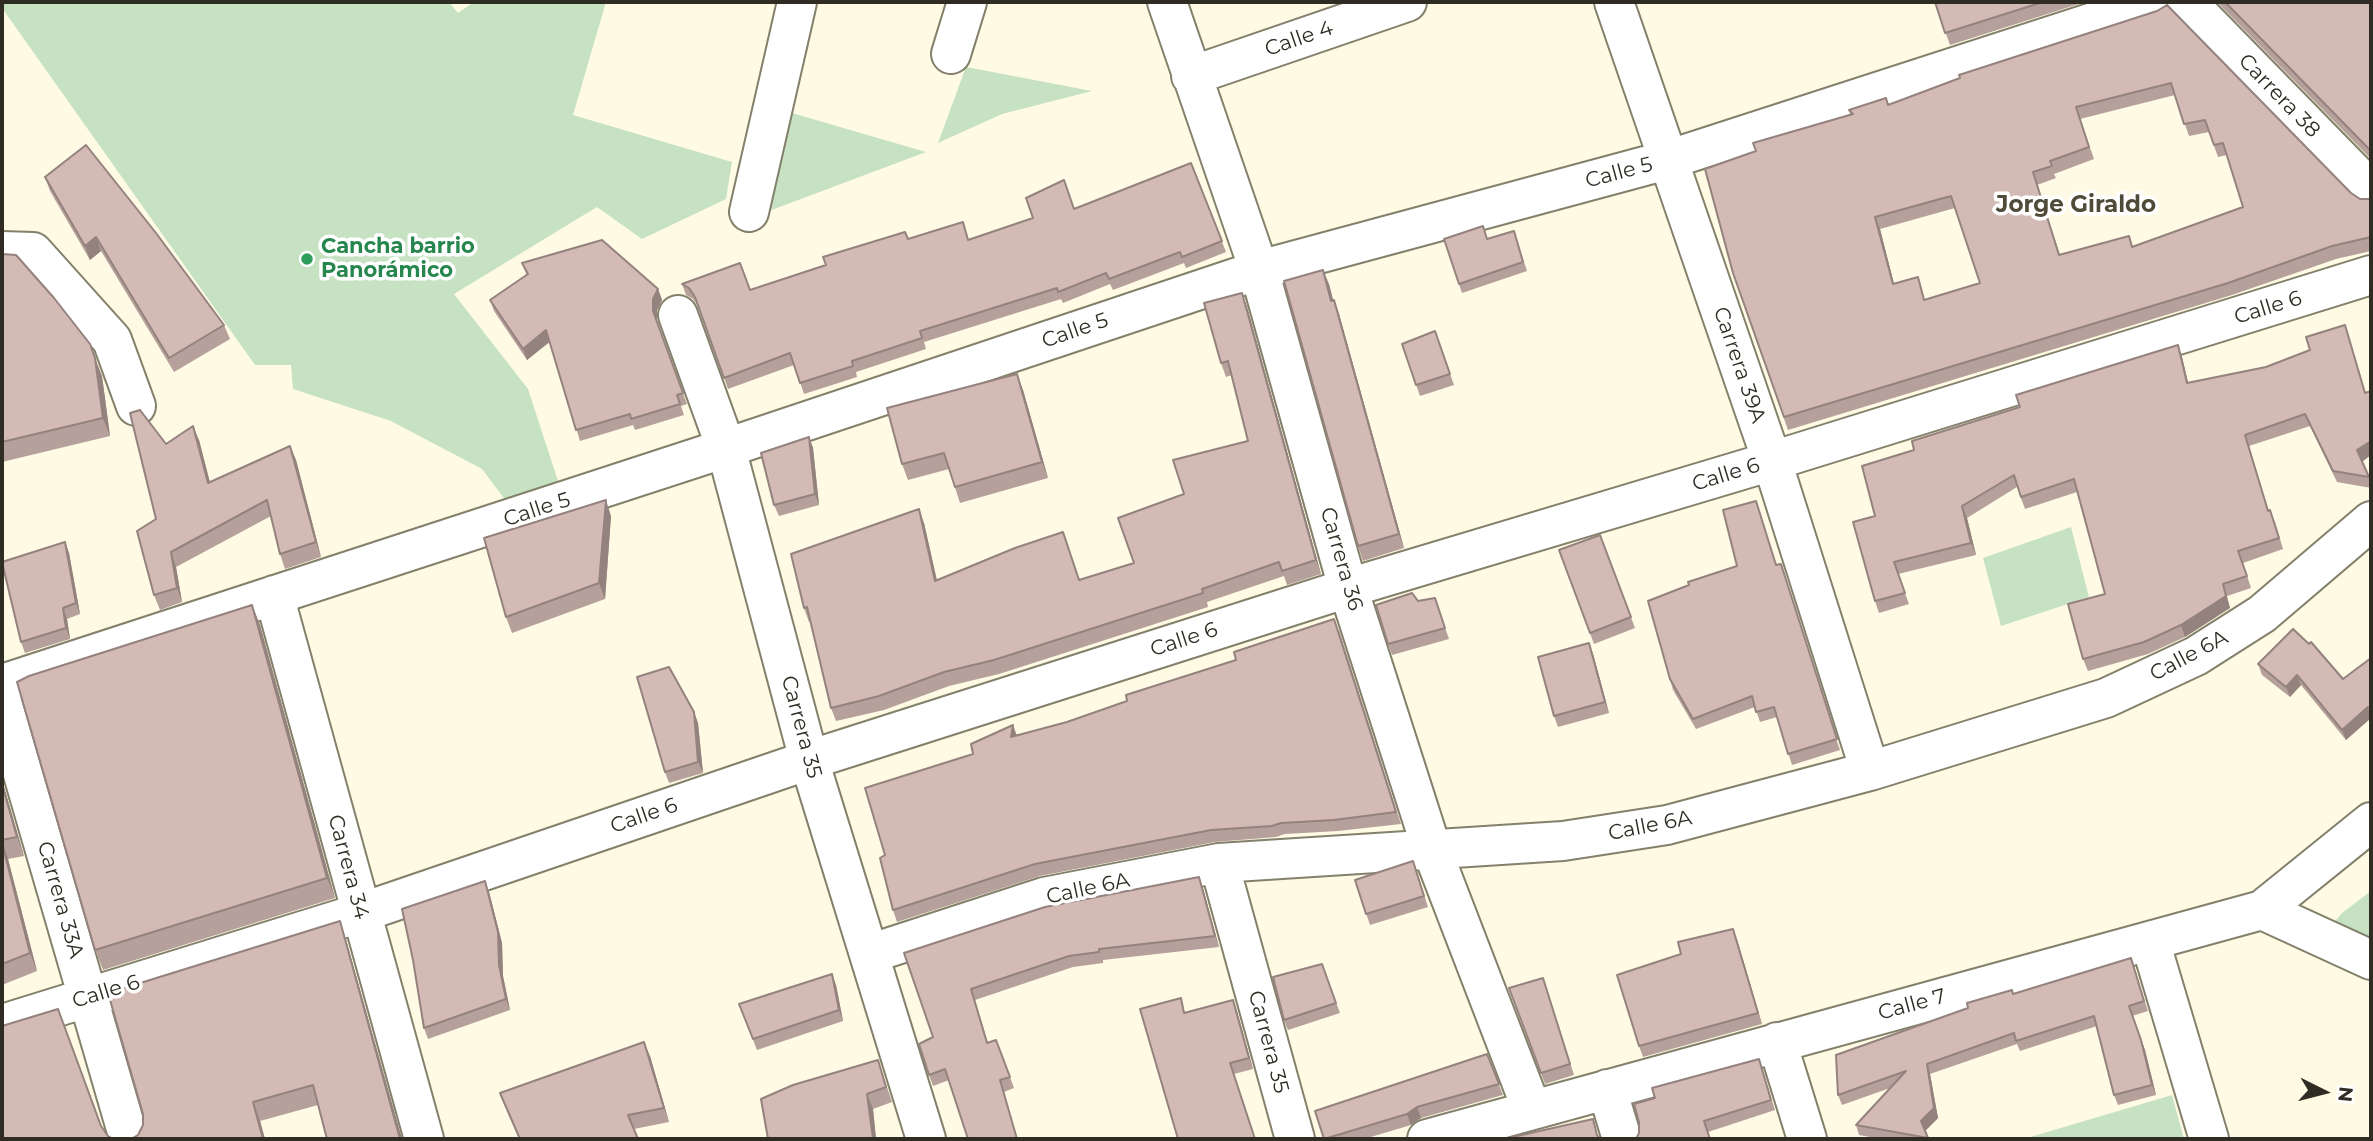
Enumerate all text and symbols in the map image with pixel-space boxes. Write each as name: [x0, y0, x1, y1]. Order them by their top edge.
street label: Calle 4: [1262, 16, 1336, 62]
street label: Carrera 38: [2233, 49, 2325, 143]
street label: Calle 5: [1583, 152, 1655, 194]
district label: Jorge Giraldo: [1996, 191, 2156, 219]
place label: Cancha barrio Panorámico: [321, 234, 475, 284]
marker: Cancha barrio Panorámico: [299, 251, 315, 267]
street label: Calle 6: [2231, 286, 2305, 330]
street label: Carrera 39A: [1707, 304, 1771, 426]
street label: Calle 5: [1039, 308, 1111, 354]
street label: Calle 6: [1689, 453, 1763, 497]
street label: Calle 5: [501, 487, 573, 533]
street label: Carrera 36: [1314, 504, 1368, 614]
street label: Calle 6: [1147, 617, 1221, 663]
street label: Calle 6A: [2146, 625, 2232, 687]
street label: Carrera 35: [775, 673, 827, 781]
street label: Calle 6: [607, 793, 681, 839]
street label: Calle 6A: [1606, 806, 1694, 846]
street label: Carrera 34: [322, 812, 374, 922]
street label: Carrera 33A: [31, 839, 89, 961]
street label: Calle 6A: [1044, 868, 1132, 910]
street label: Calle 6: [69, 970, 143, 1014]
street label: Calle 7: [1875, 984, 1949, 1026]
street label: Carrera 35: [1242, 988, 1294, 1096]
north arrow: [2289, 1057, 2359, 1127]
text: N: [2333, 1085, 2358, 1103]

